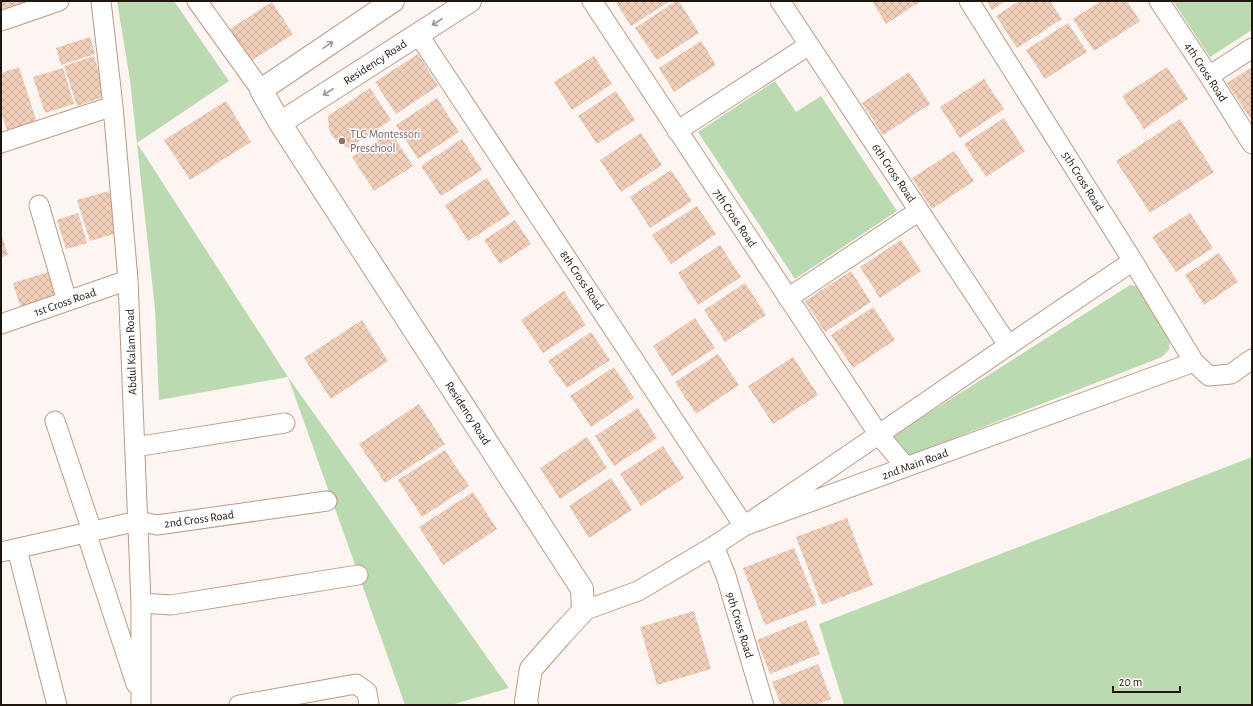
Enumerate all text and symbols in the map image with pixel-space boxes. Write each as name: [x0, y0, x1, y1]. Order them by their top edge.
one-way arrow: [432, 18, 443, 26]
street label: Residency Road: [341, 37, 409, 88]
street label: 4th Cross Road: [1182, 40, 1230, 104]
one-way arrow: [322, 41, 333, 49]
one-way arrow: [323, 88, 334, 96]
place label: TLC Montessori Preschool: [350, 128, 421, 154]
marker: TLC Montessori Preschool: [337, 136, 347, 146]
street label: 6th Cross Road: [870, 141, 918, 205]
street label: 5th Cross Road: [1060, 149, 1106, 213]
street label: 7th Cross Road: [711, 187, 759, 249]
street label: 8th Cross Road: [558, 248, 606, 312]
street label: 1st Cross Road: [32, 286, 98, 318]
street label: Abdul Kalam Road: [123, 309, 139, 395]
street label: Residency Road: [442, 379, 493, 447]
street label: 2nd Main Road: [880, 446, 950, 482]
street label: 2nd Cross Road: [163, 508, 235, 530]
street label: 9th Cross Road: [724, 591, 756, 659]
scale bar: [1113, 668, 1180, 694]
text: 20 m: [1119, 676, 1142, 688]

